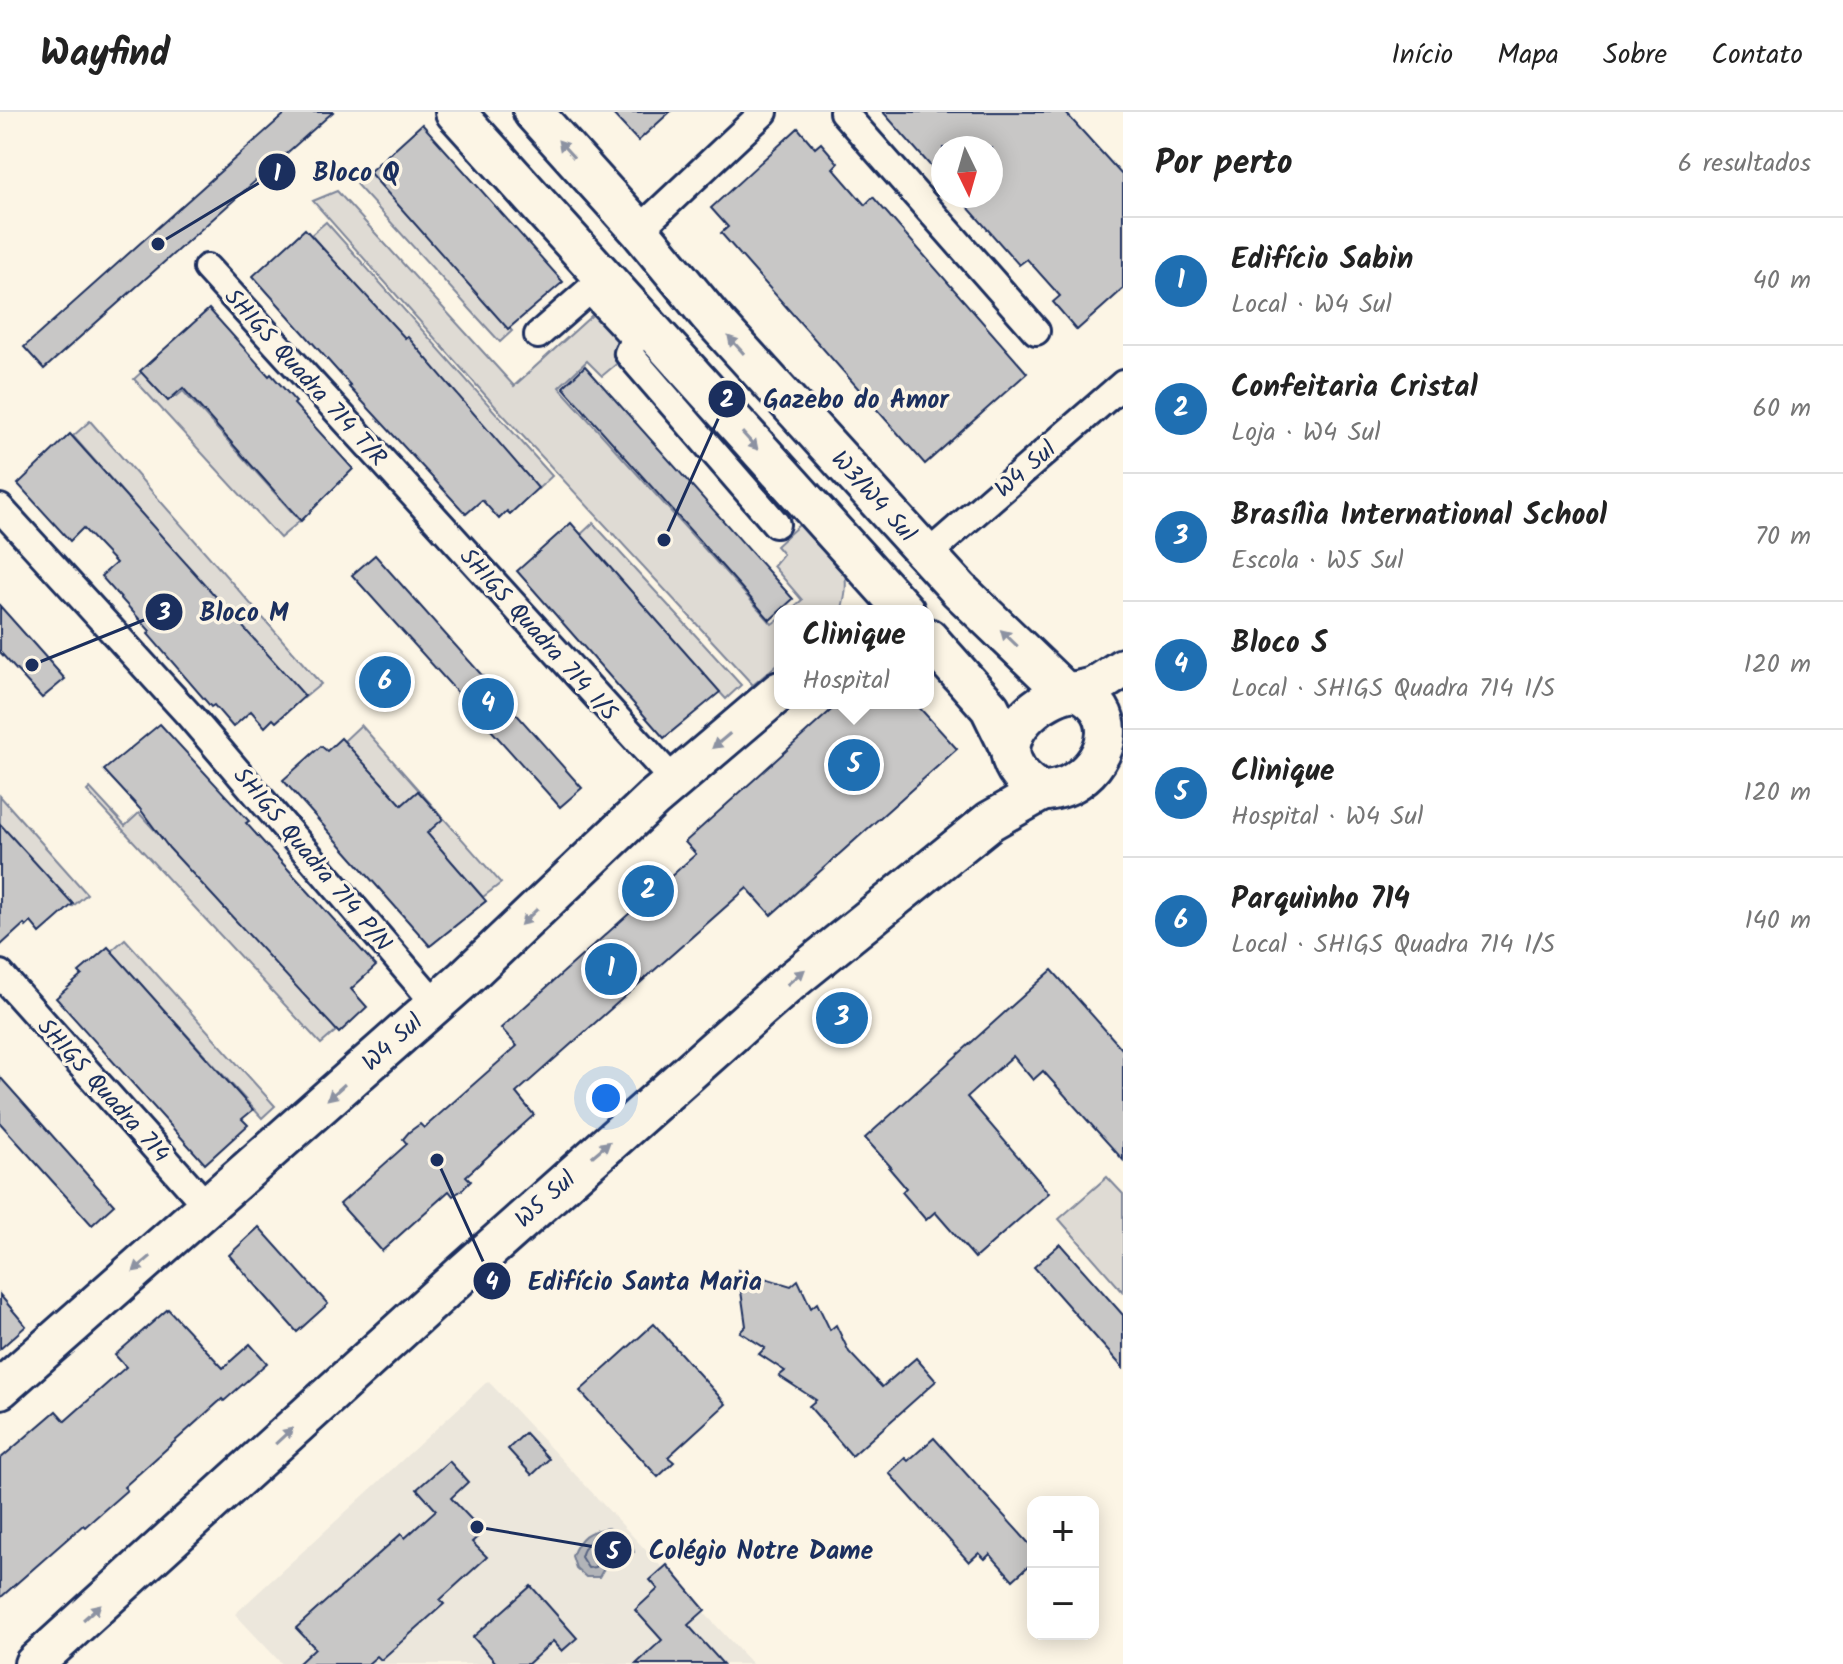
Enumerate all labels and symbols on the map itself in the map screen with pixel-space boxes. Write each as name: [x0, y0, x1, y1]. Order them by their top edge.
north arrow: [931, 136, 1003, 208]
one-way arrow: [558, 139, 576, 158]
callout: Bloco Q: [257, 147, 416, 197]
text: Bloco Q: [313, 153, 399, 195]
text: 1: [273, 155, 281, 194]
street label: SHIGS Quadra 714 T/R: [214, 280, 396, 476]
one-way arrow: [728, 336, 746, 355]
callout: Gazebo do Amor: [707, 374, 964, 424]
text: Gazebo do Amor: [763, 380, 950, 422]
text: 2: [720, 381, 734, 420]
one-way arrow: [741, 431, 759, 450]
street label: W4 Sul: [986, 432, 1066, 508]
street label: W3/W4 Sul: [821, 442, 925, 552]
street label: SHIGS Quadra 714 I/S: [454, 542, 624, 726]
callout: Bloco M: [144, 587, 305, 637]
text: Bloco M: [199, 593, 289, 635]
text: 3: [156, 594, 171, 633]
one-way arrow: [1000, 629, 1019, 647]
pin: 6: [359, 652, 411, 712]
pin: 4: [462, 674, 514, 734]
one-way arrow: [711, 732, 731, 749]
pin: 5: [828, 735, 880, 795]
street label: SHIGS Quadra 714 P/N: [223, 759, 401, 961]
pin: 2: [622, 861, 674, 921]
one-way arrow: [520, 907, 539, 926]
pin: 1: [585, 939, 637, 999]
one-way arrow: [786, 969, 806, 986]
pin: 3: [816, 988, 868, 1048]
street label: W4 Sul: [353, 1005, 433, 1082]
street label: SHIGS Quadra 714: [27, 1010, 179, 1172]
your location: [586, 1078, 626, 1118]
one-way arrow: [327, 1082, 346, 1100]
one-way arrow: [591, 1141, 611, 1158]
street label: W5 Sul: [506, 1162, 586, 1239]
one-way arrow: [132, 1255, 152, 1272]
callout: Edifício Santa Maria: [472, 1256, 778, 1306]
text: Edifício Santa Maria: [528, 1262, 762, 1304]
text: 4: [485, 1263, 499, 1302]
one-way arrow: [274, 1428, 293, 1446]
callout: Colégio Notre Dame: [593, 1525, 890, 1575]
text: Colégio Notre Dame: [649, 1531, 874, 1573]
text: 5: [606, 1533, 621, 1572]
one-way arrow: [82, 1604, 102, 1621]

